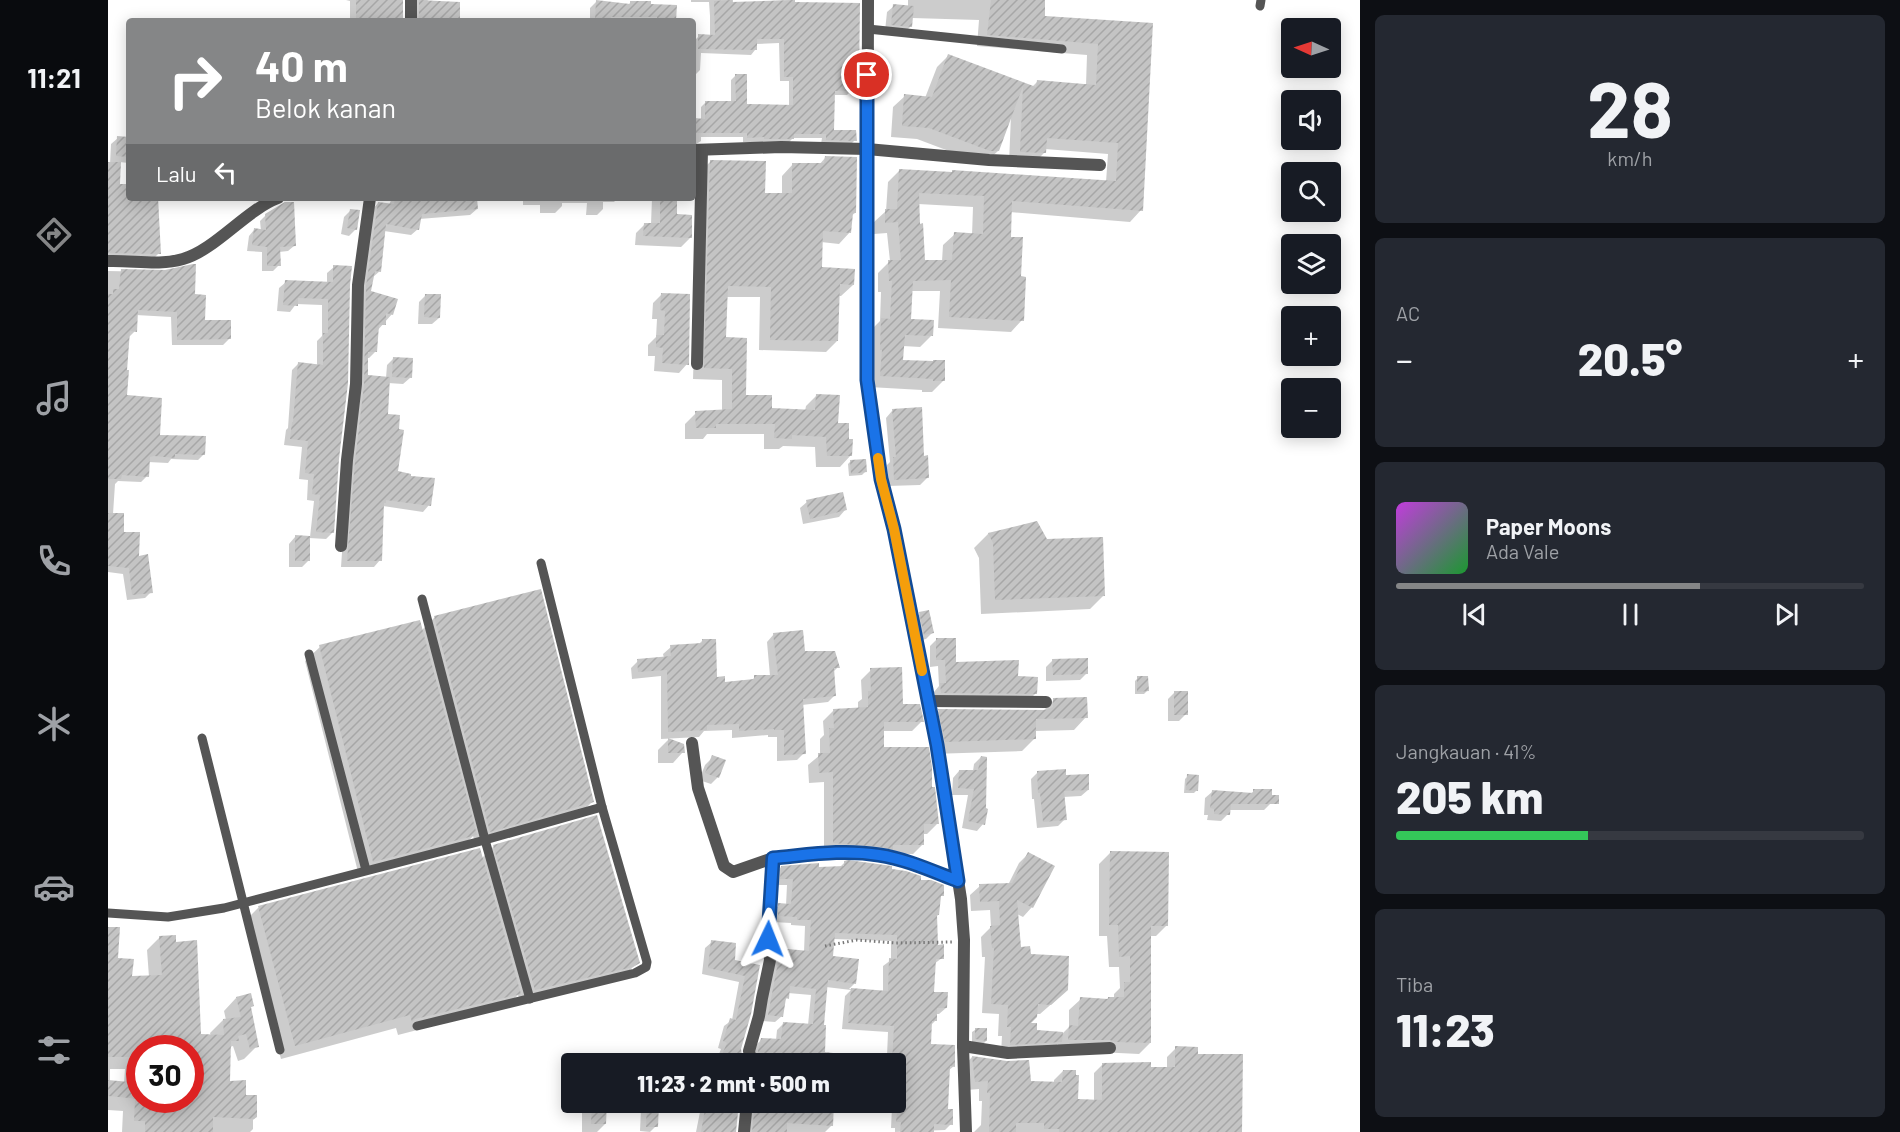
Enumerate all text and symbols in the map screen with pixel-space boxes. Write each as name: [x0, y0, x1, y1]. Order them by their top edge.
north arrow: [1281, 18, 1341, 78]
map controls: [1281, 18, 1341, 438]
text: 40 m: [255, 40, 348, 90]
icon: right: [156, 42, 234, 120]
pin: [841, 49, 892, 100]
icon: arrive: [850, 58, 883, 91]
text: 28: [1587, 60, 1673, 154]
text: 11:21: [27, 61, 81, 93]
button: sound: [1281, 90, 1341, 150]
text: Belok kanan: [255, 91, 396, 123]
text: km/h: [1607, 146, 1653, 170]
icon: left: [209, 156, 242, 189]
text: Lalu: [156, 160, 197, 186]
button: search: [1281, 162, 1341, 222]
icon: directions: [33, 214, 75, 256]
button: layers: [1281, 234, 1341, 294]
text: AC: [1396, 301, 1420, 325]
button: +: [1281, 306, 1341, 366]
text: 20.5°: [1578, 331, 1682, 385]
text: −: [1396, 339, 1413, 379]
text: +: [1848, 339, 1864, 379]
icon: music: [33, 377, 75, 419]
button: −: [1281, 378, 1341, 438]
text: Paper Moons: [1486, 513, 1611, 539]
text: Ada Vale: [1486, 539, 1559, 563]
icon: phone: [33, 540, 75, 582]
icon: previous: [1458, 598, 1491, 631]
icon: pause: [1614, 598, 1647, 631]
icon: next: [1770, 598, 1803, 631]
icon: climate: [33, 703, 75, 745]
text: Jangkauan · 41%: [1396, 739, 1536, 763]
text: 205 km: [1396, 769, 1543, 823]
icon: car: [33, 866, 75, 908]
position arrow: [736, 907, 800, 971]
text: Tiba: [1396, 972, 1433, 996]
text: 11:23: [1396, 1002, 1495, 1056]
icon: filters: [33, 1029, 75, 1071]
speed limit sign: 30: [126, 1035, 204, 1113]
text: 11:23 · 2 mnt · 500 m: [637, 1070, 830, 1096]

